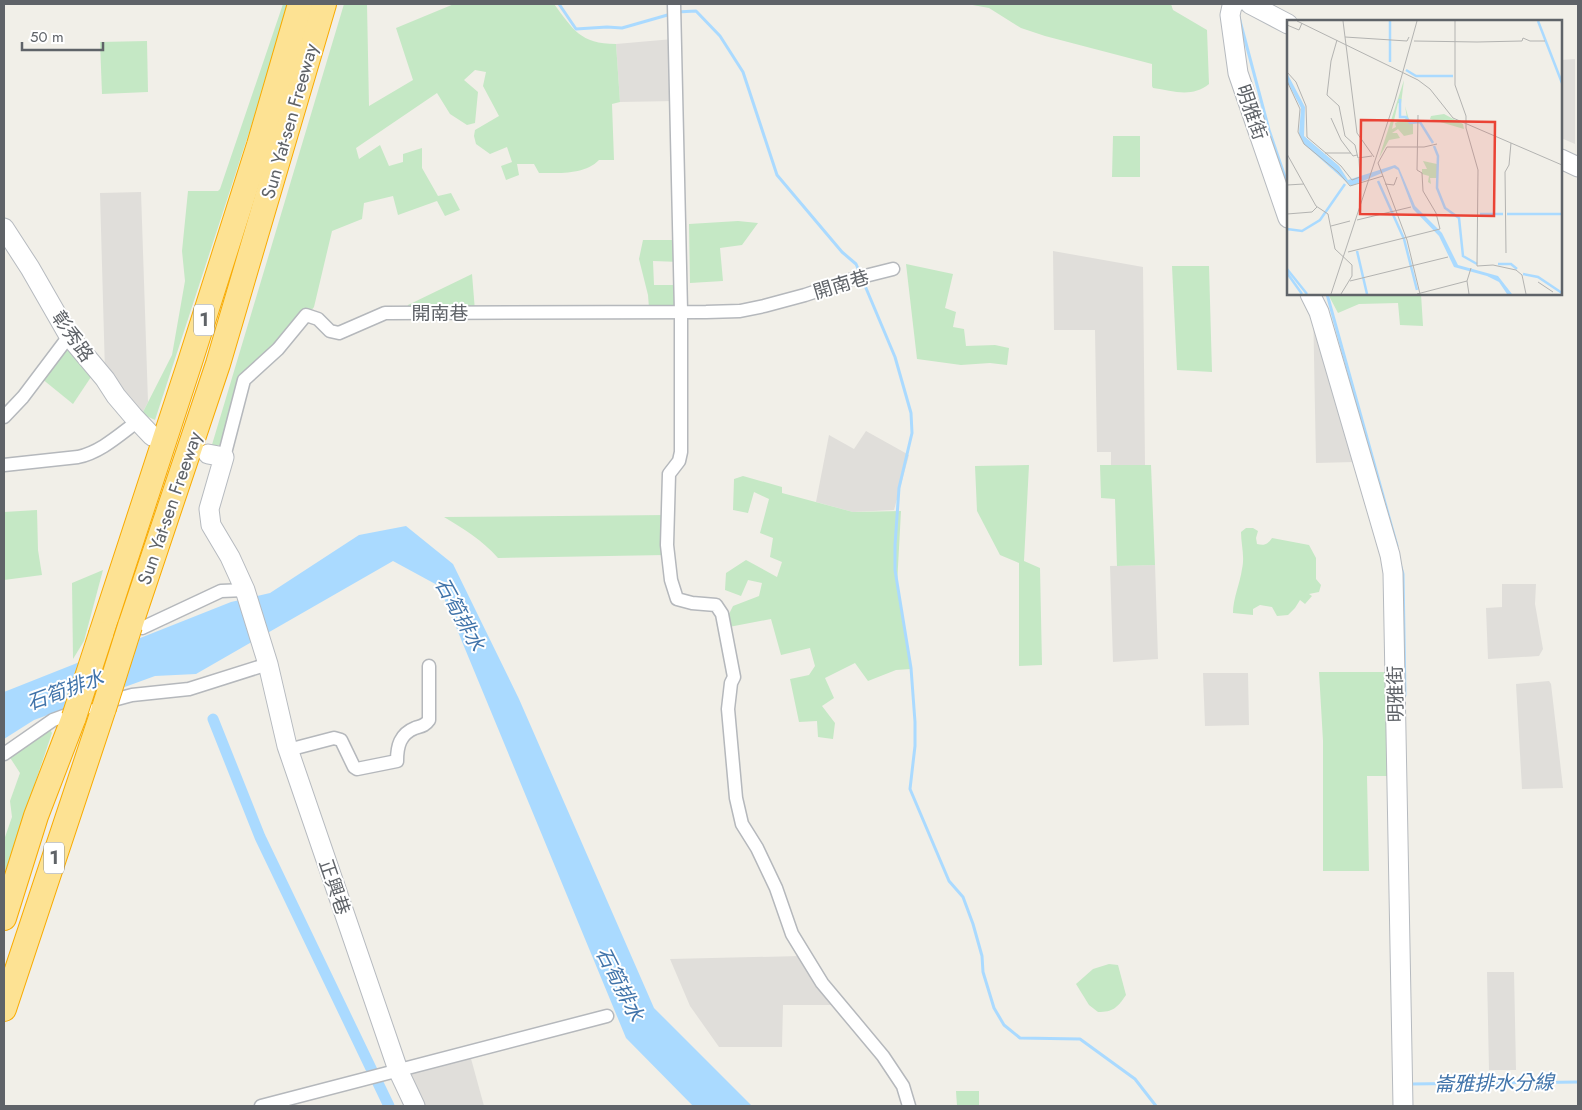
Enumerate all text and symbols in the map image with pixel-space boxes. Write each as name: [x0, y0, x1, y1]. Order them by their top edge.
scale bar: [22, 20, 104, 52]
inset map: [1287, 20, 1562, 295]
text: 50 m: [30, 26, 64, 48]
street label: Sun Yat-sen Freeway: [254, 40, 325, 202]
street label: 明雅街: [1229, 81, 1274, 144]
street label: 開南巷: [810, 263, 872, 306]
street label: 開南巷: [411, 300, 469, 327]
road number: 1: [194, 304, 214, 336]
street label: 彰秀路: [45, 305, 100, 367]
street label: Sun Yat-sen Freeway: [131, 427, 209, 588]
water label: 石筍排水: [427, 572, 492, 657]
water label: 石筍排水: [23, 663, 109, 718]
street label: 明雅街: [1382, 665, 1409, 723]
road number: 1: [44, 842, 64, 874]
street label: 正興巷: [312, 856, 357, 919]
water label: 石筍排水: [588, 942, 651, 1027]
water label: 崙雅排水分線: [1434, 1068, 1556, 1099]

